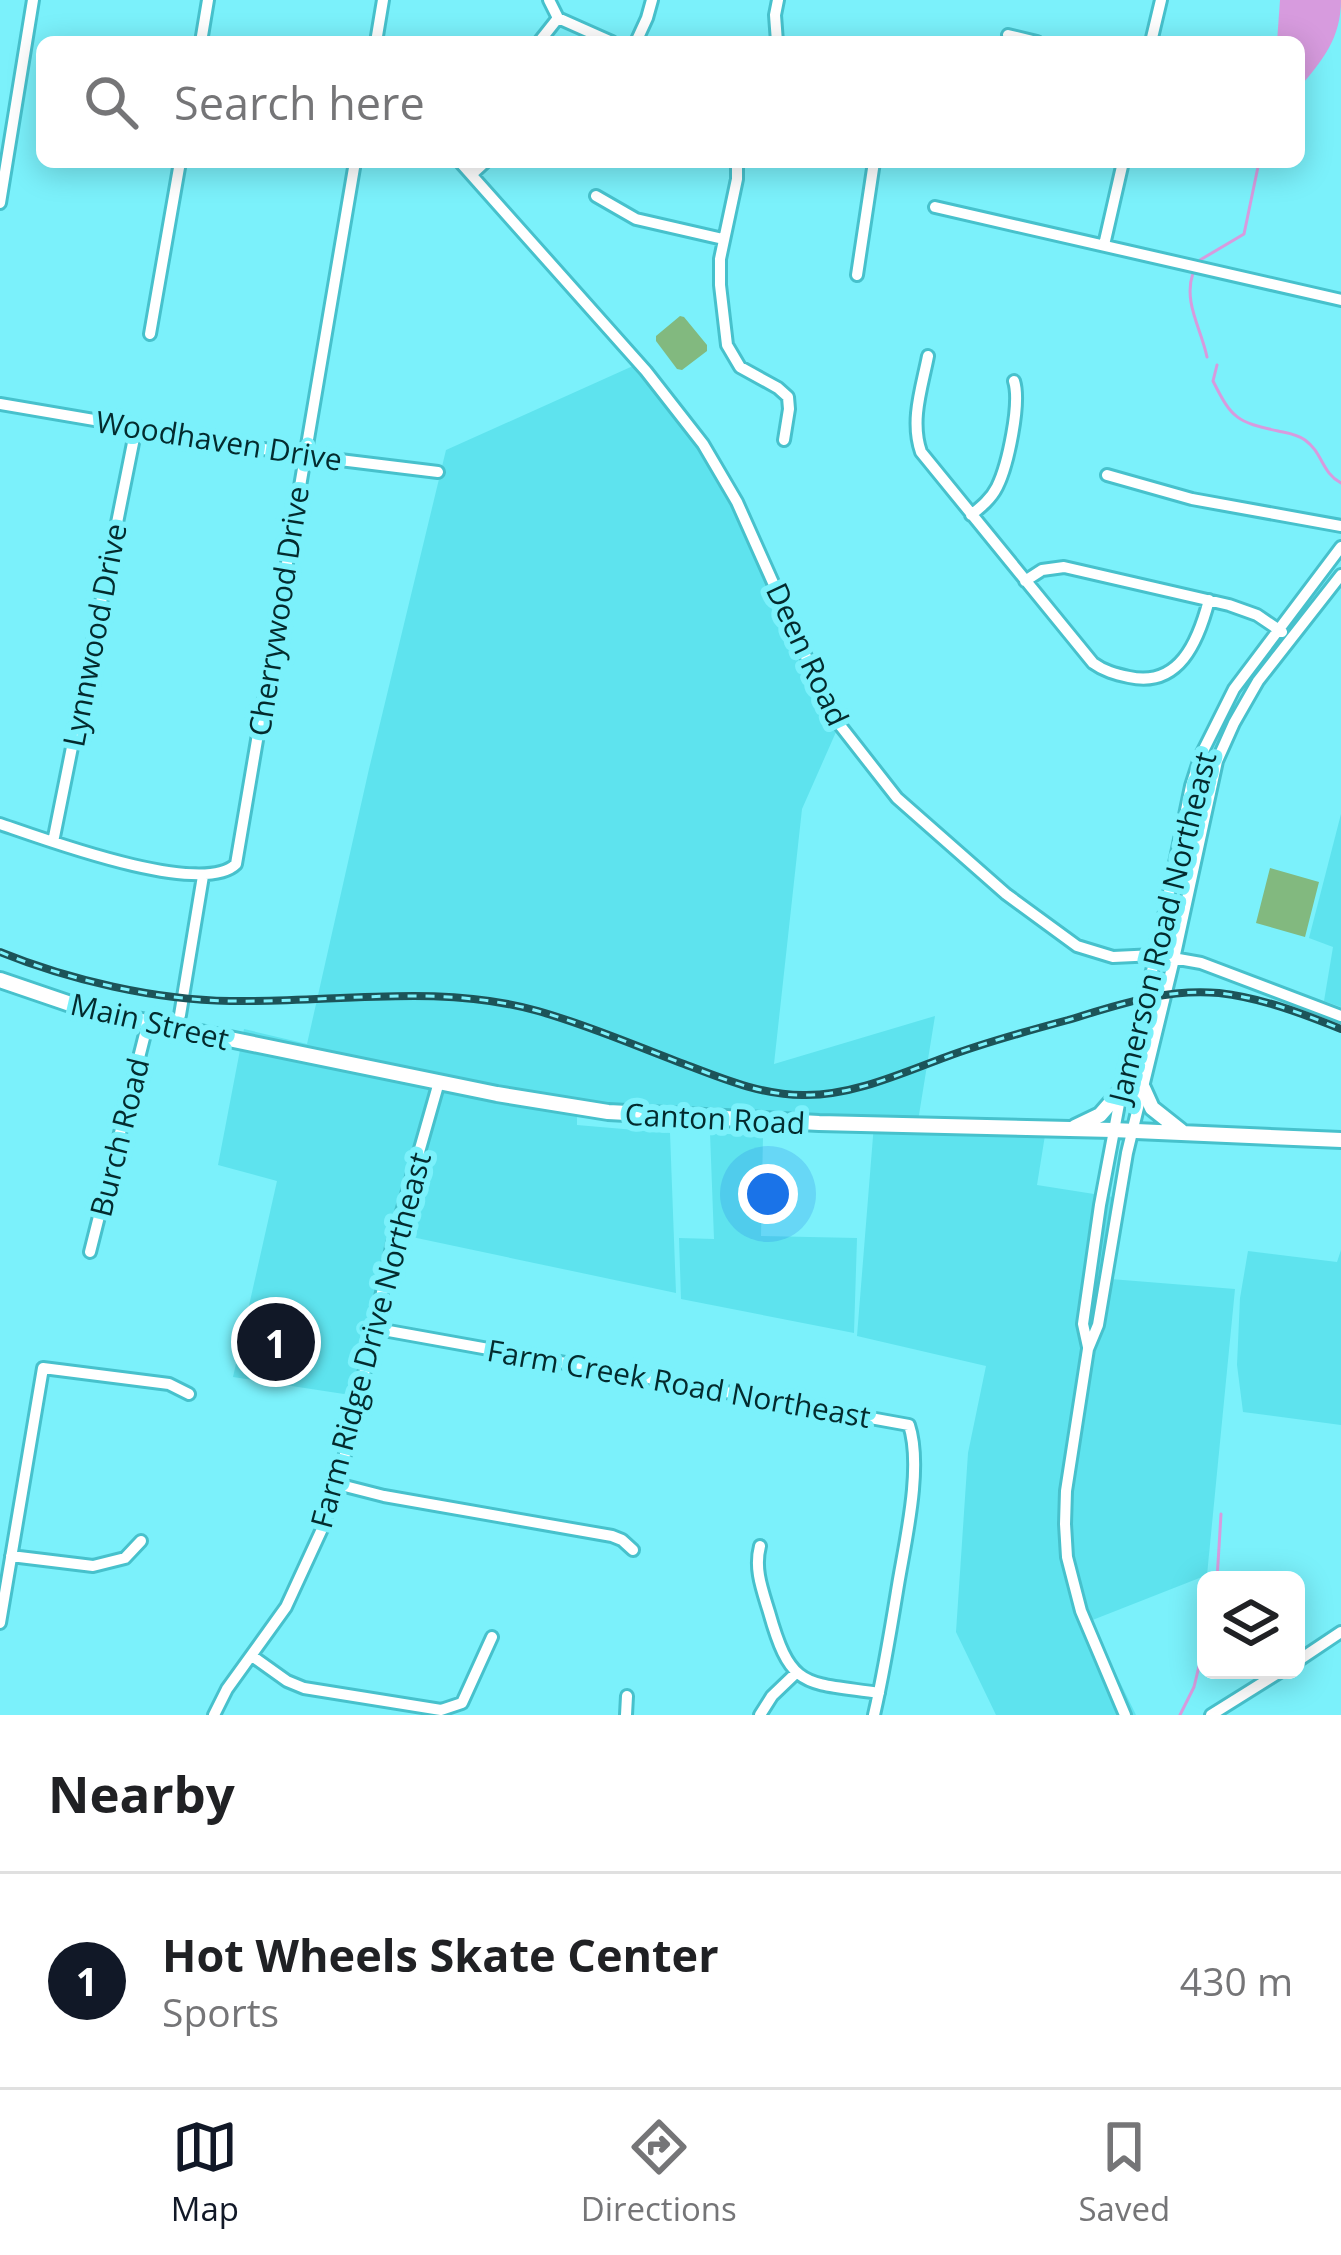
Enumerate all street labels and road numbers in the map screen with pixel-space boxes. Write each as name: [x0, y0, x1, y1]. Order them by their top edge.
street label: Woodhaven Drive: [93, 400, 345, 480]
street label: Cherrywood Drive: [238, 483, 318, 739]
street label: Lynnwood Drive: [52, 520, 136, 750]
street label: Deen Road: [757, 576, 859, 732]
street label: Jamerson Road Northeast: [1098, 747, 1225, 1110]
street label: Main Street: [67, 983, 233, 1059]
street label: Burch Road: [79, 1053, 159, 1221]
street label: Canton Road: [624, 1093, 806, 1143]
street label: Farm Ridge Drive Northeast: [300, 1148, 440, 1532]
street label: Farm Creek Road Northeast: [484, 1329, 874, 1437]

